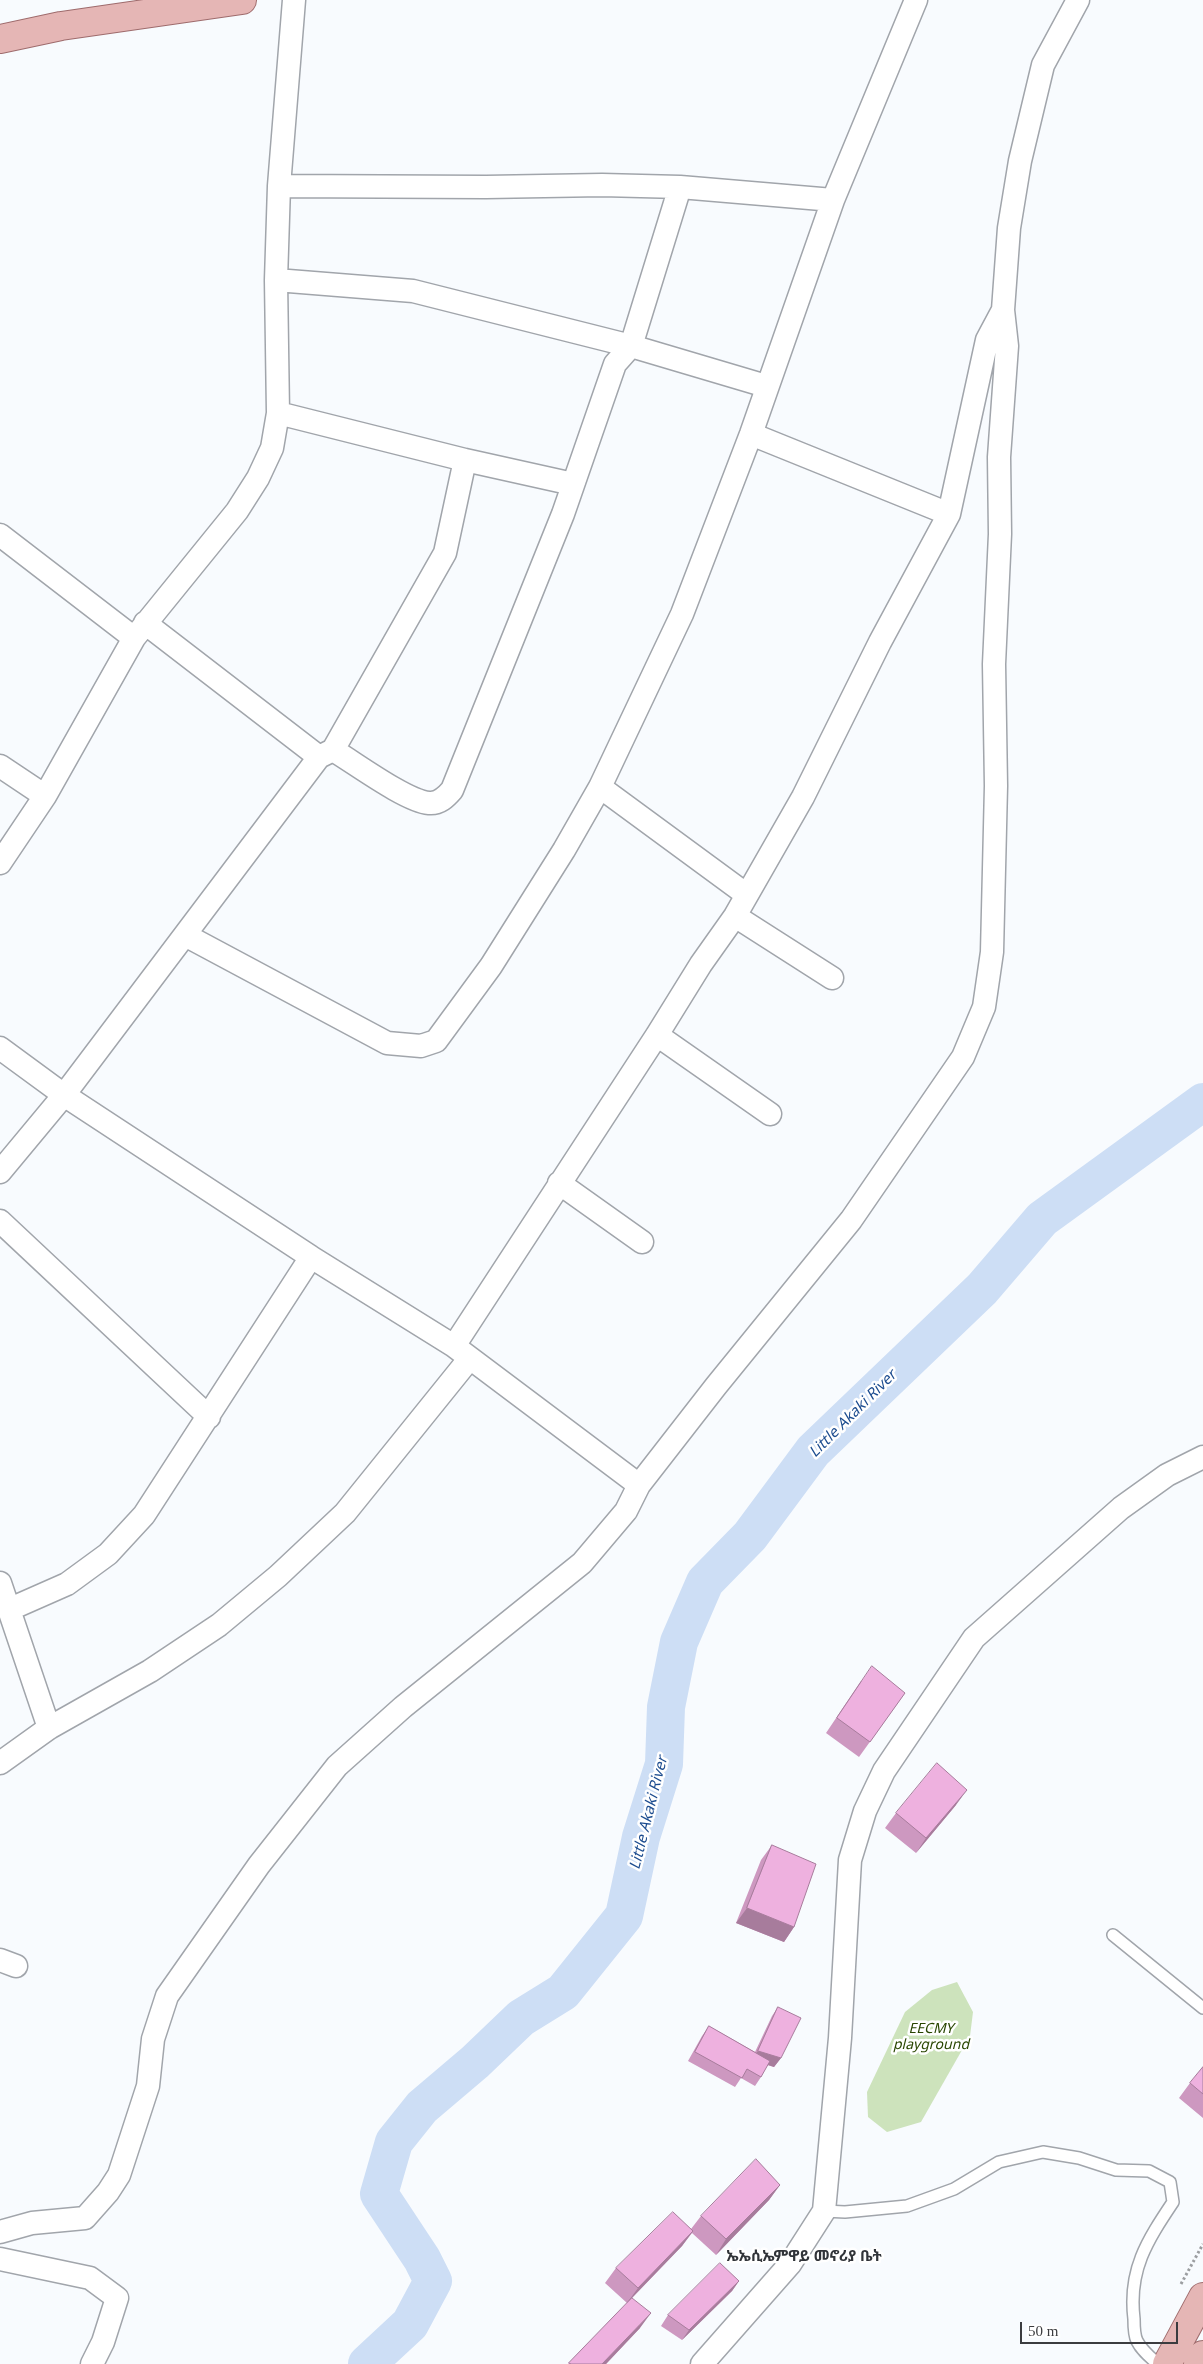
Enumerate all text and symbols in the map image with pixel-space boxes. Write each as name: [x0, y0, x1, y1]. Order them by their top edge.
water label: Little Akaki River: [806, 1367, 900, 1461]
water label: Little Akaki River: [626, 1755, 672, 1871]
park label: EECMY playground: [893, 2021, 969, 2054]
district label: ኤኤሲኤምዋይ መኖሪያ ቤት: [726, 2248, 882, 2266]
scale bar: [1023, 2312, 1180, 2344]
text: 50 m: [1028, 2323, 1058, 2339]

